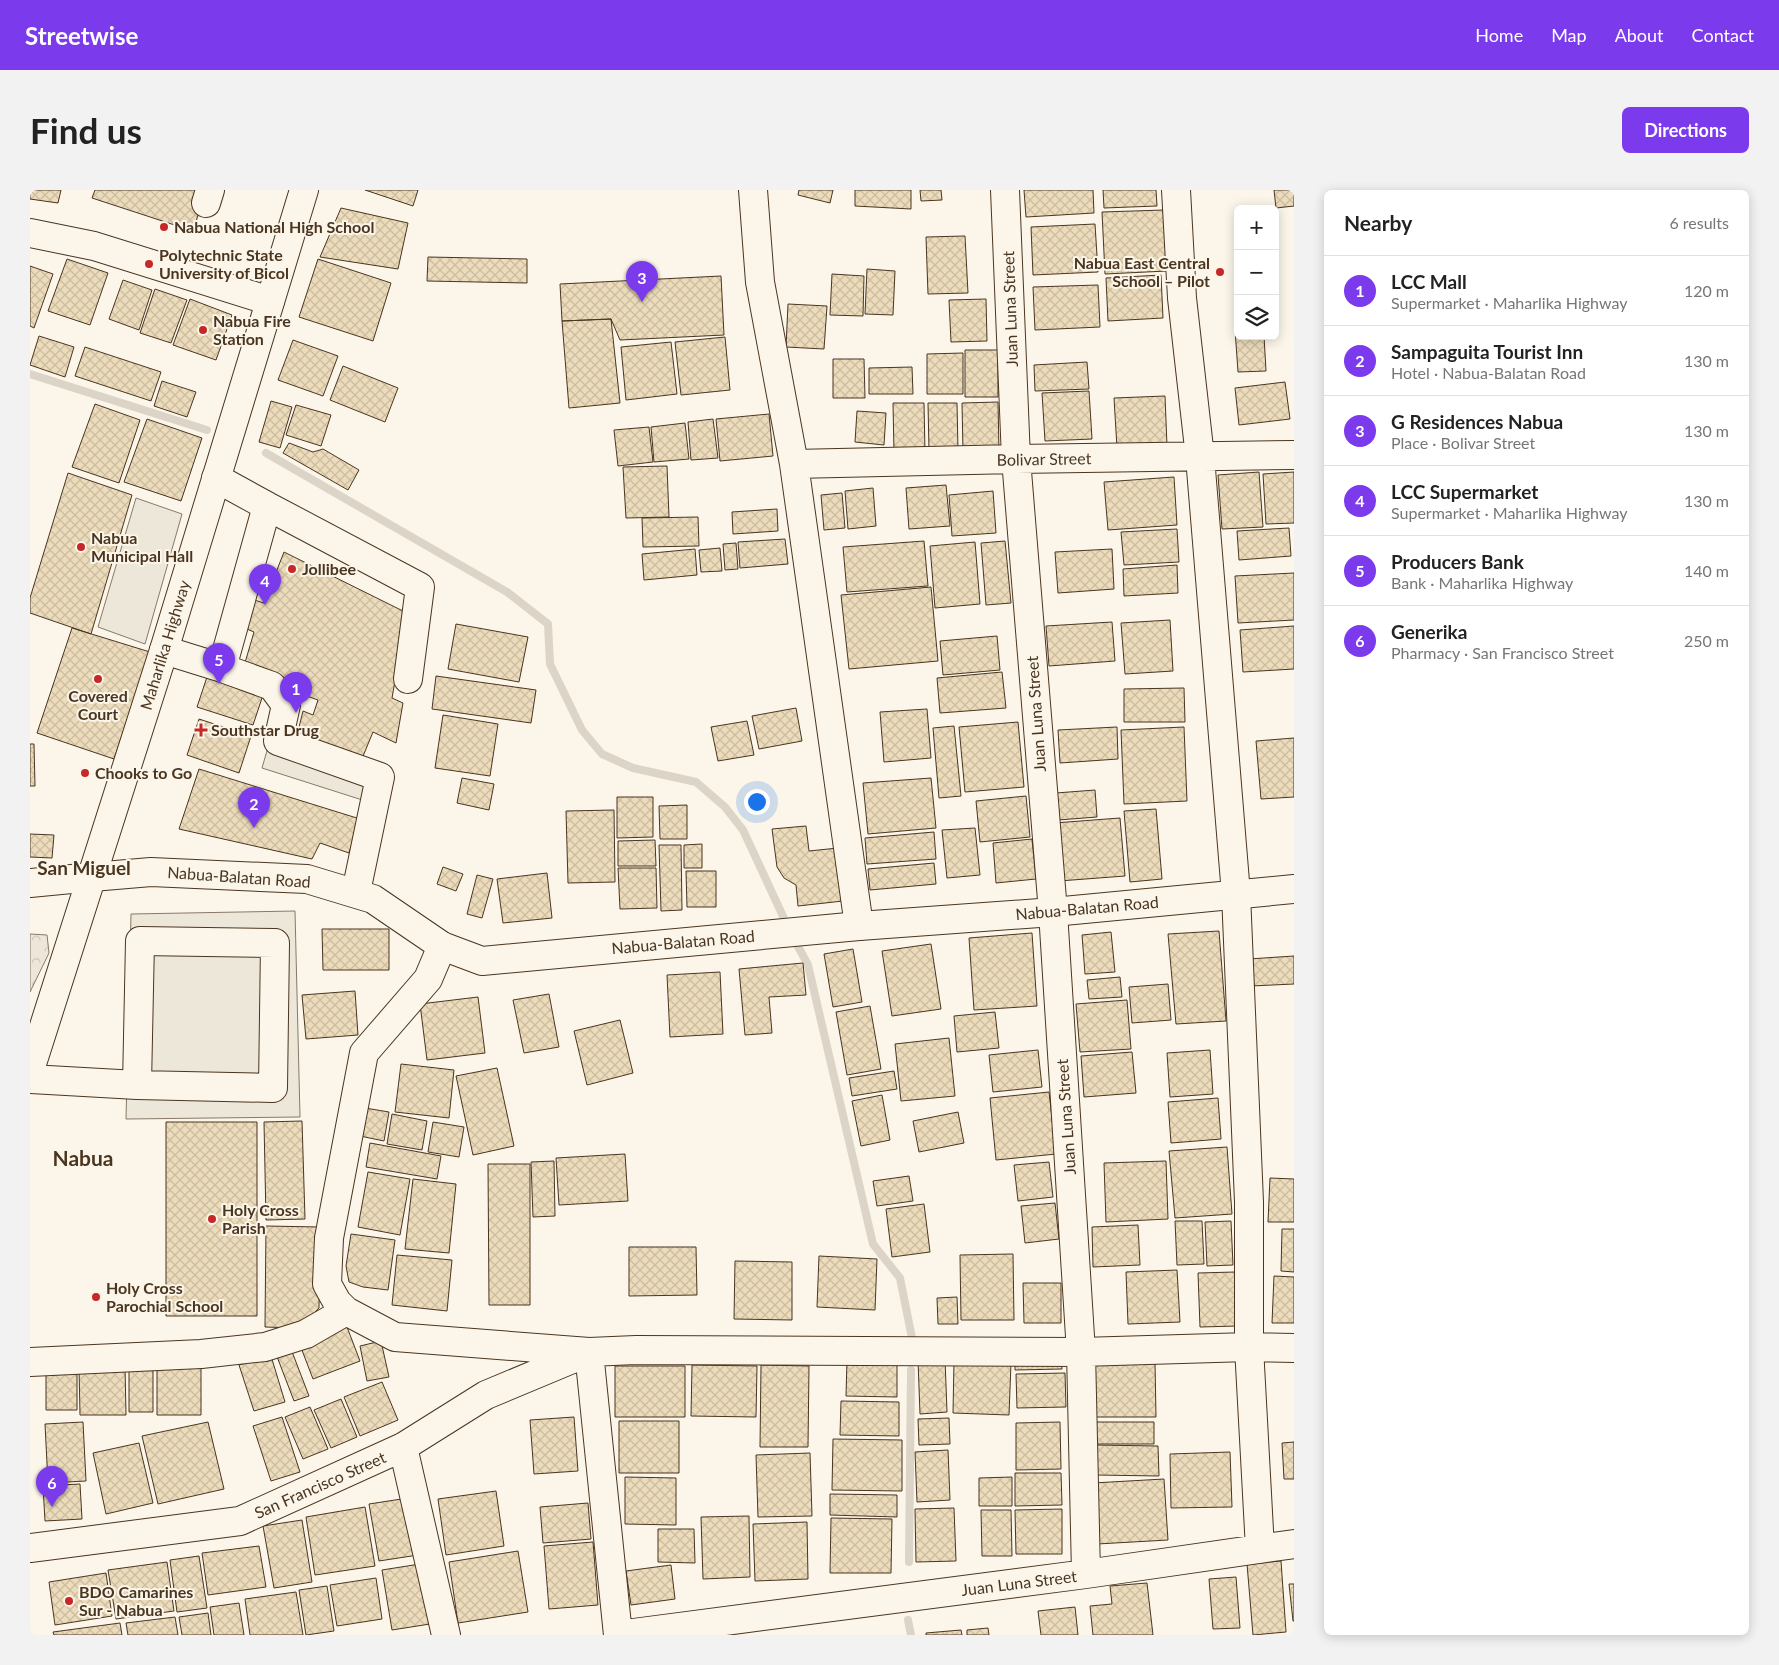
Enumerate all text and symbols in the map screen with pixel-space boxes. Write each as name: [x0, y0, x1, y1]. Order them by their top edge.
text: Streetwise: [25, 21, 138, 50]
text: Home: [1475, 24, 1523, 46]
text: Map: [1551, 24, 1587, 46]
text: About: [1615, 24, 1664, 46]
text: Contact: [1692, 24, 1754, 46]
button: Directions: [1622, 107, 1749, 153]
text: Find us: [30, 109, 142, 151]
map controls: [1234, 205, 1279, 340]
button: +: [1234, 205, 1279, 250]
text: Nearby: [1344, 210, 1412, 235]
text: 6 results: [1669, 213, 1729, 232]
place label: Nabua National High School: [174, 217, 374, 236]
marker: Nabua National High School: [158, 221, 170, 233]
place label: Polytechnic State University of Bicol: [159, 245, 289, 282]
street label: Juan Luna Street: [998, 250, 1021, 367]
button: −: [1234, 250, 1279, 295]
place label: Nabua East Central School – Pilot: [1074, 253, 1210, 290]
marker: Polytechnic State University of Bicol: [143, 258, 155, 270]
pin: 3: [626, 261, 658, 302]
marker: Nabua East Central School – Pilot: [1214, 266, 1226, 278]
text: LCC Mall: [1391, 270, 1467, 293]
text: 1: [1355, 281, 1365, 300]
text: 120 m: [1684, 281, 1729, 300]
text: Supermarket · Maharlika Highway: [1391, 293, 1627, 312]
button: layers: [1234, 295, 1279, 340]
place label: Nabua Fire Station: [213, 311, 291, 348]
marker: Nabua Fire Station: [197, 324, 209, 336]
text: Sampaguita Tourist Inn: [1391, 340, 1583, 363]
text: 2: [1355, 351, 1365, 370]
text: 130 m: [1684, 351, 1729, 370]
text: Hotel · Nabua-Balatan Road: [1391, 363, 1586, 382]
text: G Residences Nabua: [1391, 410, 1563, 433]
text: 3: [1355, 421, 1365, 440]
text: 130 m: [1684, 421, 1729, 440]
text: Place · Bolivar Street: [1391, 433, 1535, 452]
street label: Bolivar Street: [997, 448, 1092, 469]
text: LCC Supermarket: [1391, 480, 1538, 503]
text: 4: [1355, 491, 1365, 510]
text: 130 m: [1684, 491, 1729, 510]
text: Supermarket · Maharlika Highway: [1391, 503, 1627, 522]
place label: Nabua Municipal Hall: [91, 528, 193, 565]
marker: Nabua Municipal Hall: [75, 541, 87, 553]
text: Producers Bank: [1391, 550, 1524, 573]
place label: Jollibee: [302, 559, 356, 578]
text: 5: [1355, 561, 1365, 580]
text: 140 m: [1684, 561, 1729, 580]
marker: Jollibee: [286, 563, 298, 575]
pin: 4: [249, 564, 281, 605]
text: Bank · Maharlika Highway: [1391, 573, 1573, 592]
street label: Maharlika Highway: [136, 577, 194, 712]
text: Generika: [1391, 620, 1467, 643]
text: 6: [1355, 631, 1365, 650]
text: 250 m: [1684, 631, 1729, 650]
pin: 5: [203, 643, 235, 684]
text: Pharmacy · San Francisco Street: [1391, 643, 1614, 662]
street label: Juan Luna Street: [1022, 655, 1049, 773]
pin: 1: [280, 672, 312, 713]
marker: Covered Court: [92, 673, 104, 685]
place label: Covered Court: [68, 686, 128, 723]
place label: Southstar Drug: [211, 720, 320, 739]
marker: Southstar Drug: [195, 724, 207, 736]
place label: Chooks to Go: [95, 763, 192, 782]
marker: Chooks to Go: [79, 767, 91, 779]
pin: 2: [238, 787, 270, 828]
your location: [744, 789, 770, 815]
district label: San Miguel: [37, 856, 131, 879]
street label: Nabua-Balatan Road: [167, 862, 311, 891]
street label: Nabua-Balatan Road: [1015, 892, 1159, 923]
street label: Nabua-Balatan Road: [611, 926, 755, 957]
street label: Juan Luna Street: [1052, 1058, 1079, 1176]
district label: Nabua: [53, 1145, 113, 1170]
place label: Holy Cross Parish: [222, 1200, 299, 1237]
marker: Holy Cross Parish: [206, 1213, 218, 1225]
place label: Holy Cross Parochial School: [106, 1278, 223, 1315]
marker: Holy Cross Parochial School: [90, 1291, 102, 1303]
street label: San Francisco Street: [251, 1447, 389, 1522]
pin: 6: [36, 1466, 68, 1507]
street label: Juan Luna Street: [960, 1566, 1078, 1599]
place label: BDO Camarines Sur - Nabua: [79, 1582, 193, 1619]
marker: BDO Camarines Sur - Nabua: [63, 1595, 75, 1607]

